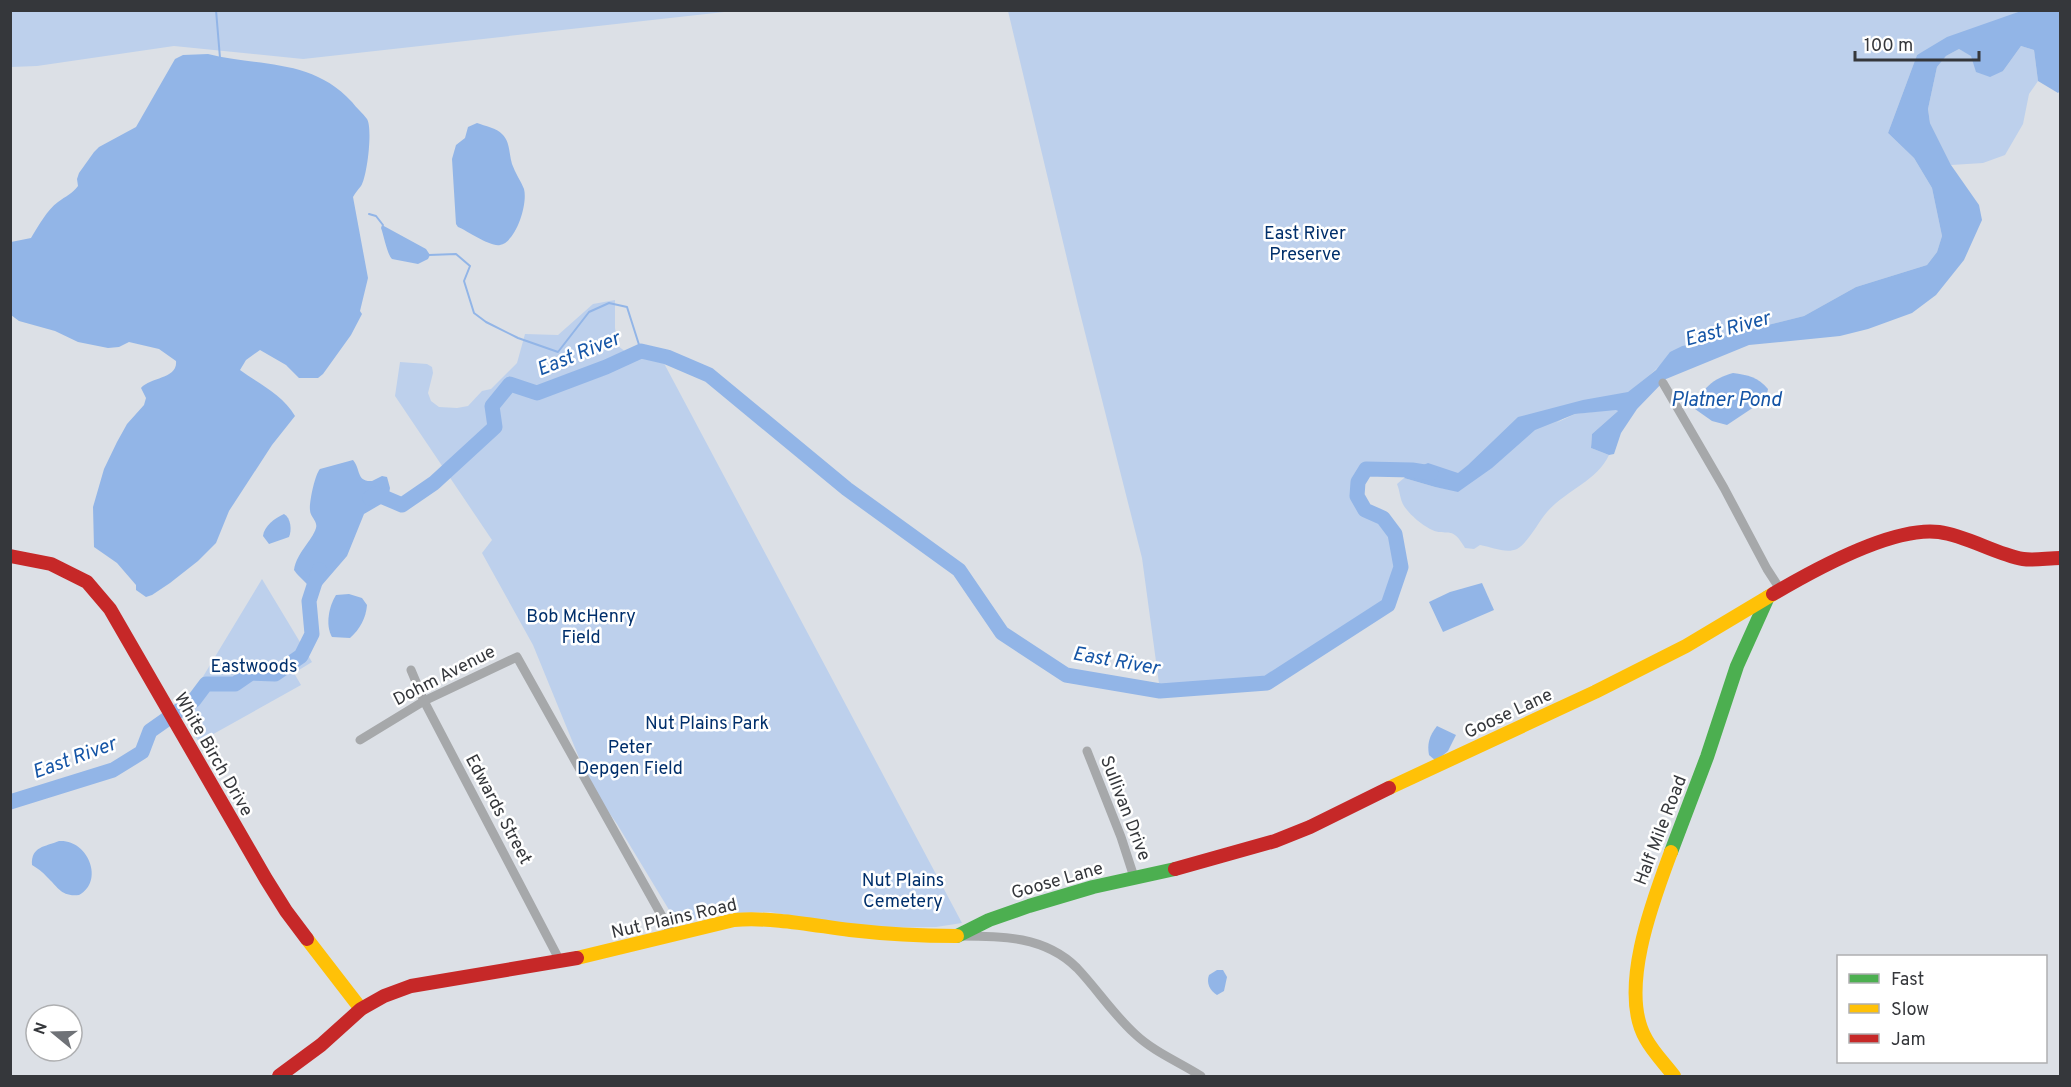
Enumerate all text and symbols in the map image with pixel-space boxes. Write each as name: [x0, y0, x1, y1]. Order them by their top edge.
scale bar: [1855, 24, 1980, 62]
text: 100 m: [1864, 35, 1913, 58]
park label: East River Preserve: [1264, 223, 1346, 267]
water label: East River: [1682, 306, 1774, 354]
water label: East River: [533, 326, 625, 383]
water label: Platner Pond: [1671, 388, 1783, 414]
park label: Bob McHenry Field: [526, 606, 636, 650]
street label: Dohm Avenue: [390, 641, 500, 712]
water label: East River: [1070, 642, 1162, 683]
park label: Eastwoods: [211, 656, 297, 679]
street label: Goose Lane: [1461, 684, 1556, 745]
street label: White Birch Drive: [168, 689, 257, 821]
park label: Nut Plains Park: [645, 713, 769, 736]
water label: East River: [29, 731, 122, 786]
park label: Peter Depgen Field: [577, 737, 683, 781]
street label: Edwards Street: [459, 751, 536, 869]
street label: Sullivan Drive: [1094, 753, 1155, 864]
street label: Half Mile Road: [1630, 772, 1693, 889]
street label: Goose Lane: [1009, 857, 1106, 906]
park label: Nut Plains Cemetery: [862, 870, 944, 914]
street label: Nut Plains Road: [609, 894, 740, 945]
legend: [1837, 955, 2047, 1063]
text: Fast: [1891, 969, 1924, 992]
text: Slow: [1891, 999, 1929, 1022]
north arrow: [24, 1003, 84, 1063]
text: N: [30, 1020, 53, 1037]
text: Jam: [1891, 1029, 1926, 1052]

